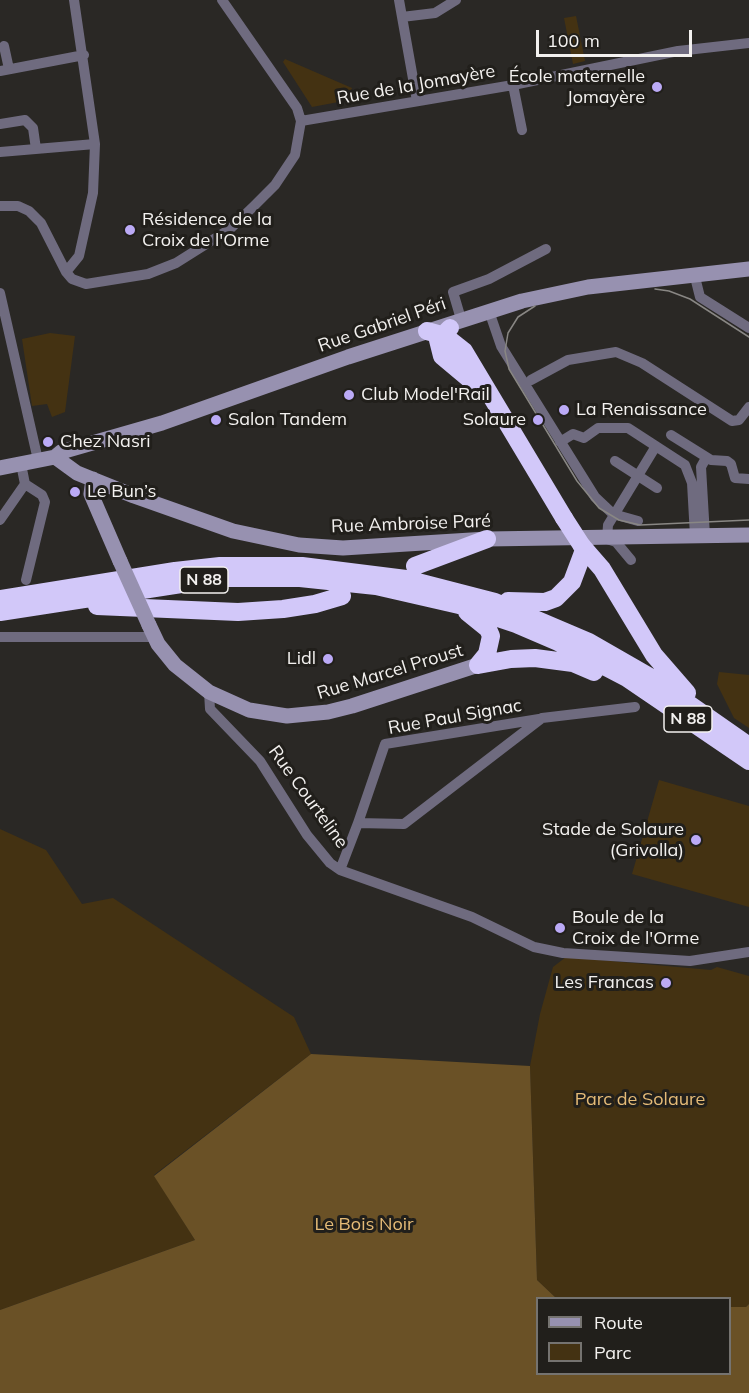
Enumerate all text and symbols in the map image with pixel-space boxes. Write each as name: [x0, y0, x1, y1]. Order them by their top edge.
scale bar: [539, 18, 695, 56]
text: 100 m: [547, 29, 600, 52]
street label: Rue de la Jomayère: [335, 60, 497, 110]
place label: École maternelle Jomayère: [509, 66, 645, 109]
marker: École maternelle Jomayère: [650, 80, 664, 94]
place label: Résidence de la Croix de l'Orme: [142, 209, 272, 252]
marker: Résidence de la Croix de l'Orme: [123, 223, 137, 237]
street label: Rue Gabriel Péri: [315, 293, 449, 357]
place label: Club Model'Rail: [361, 384, 490, 406]
marker: Club Model'Rail: [342, 388, 356, 402]
place label: La Renaissance: [576, 399, 707, 421]
marker: La Renaissance: [557, 403, 571, 417]
place label: Salon Tandem: [228, 409, 347, 431]
place label: Solaure: [463, 409, 526, 431]
marker: Salon Tandem: [209, 413, 223, 427]
marker: Solaure: [531, 413, 545, 427]
place label: Chez Nasri: [60, 431, 151, 453]
marker: Chez Nasri: [41, 435, 55, 449]
place label: Le Bun’s: [87, 481, 157, 503]
marker: Le Bun’s: [68, 485, 82, 499]
street label: Rue Ambroise Paré: [331, 510, 491, 538]
road number: N 88: [180, 567, 228, 593]
street label: Rue Marcel Proust: [315, 640, 465, 704]
place label: Lidl: [287, 648, 316, 670]
marker: Lidl: [321, 652, 335, 666]
street label: Rue Paul Signac: [386, 695, 524, 739]
road number: N 88: [664, 706, 712, 732]
street label: Rue Courteline: [264, 741, 352, 853]
place label: Stade de Solaure (Grivolla): [542, 819, 684, 862]
marker: Stade de Solaure (Grivolla): [689, 833, 703, 847]
place label: Boule de la Croix de l'Orme: [572, 907, 699, 950]
marker: Boule de la Croix de l'Orme: [553, 921, 567, 935]
place label: Les Francas: [555, 972, 654, 994]
marker: Les Francas: [659, 976, 673, 990]
park label: Parc de Solaure: [575, 1089, 705, 1111]
park label: Le Bois Noir: [314, 1214, 414, 1236]
legend: [536, 1297, 731, 1375]
text: Route: [594, 1311, 643, 1334]
text: Parc: [594, 1341, 631, 1364]

